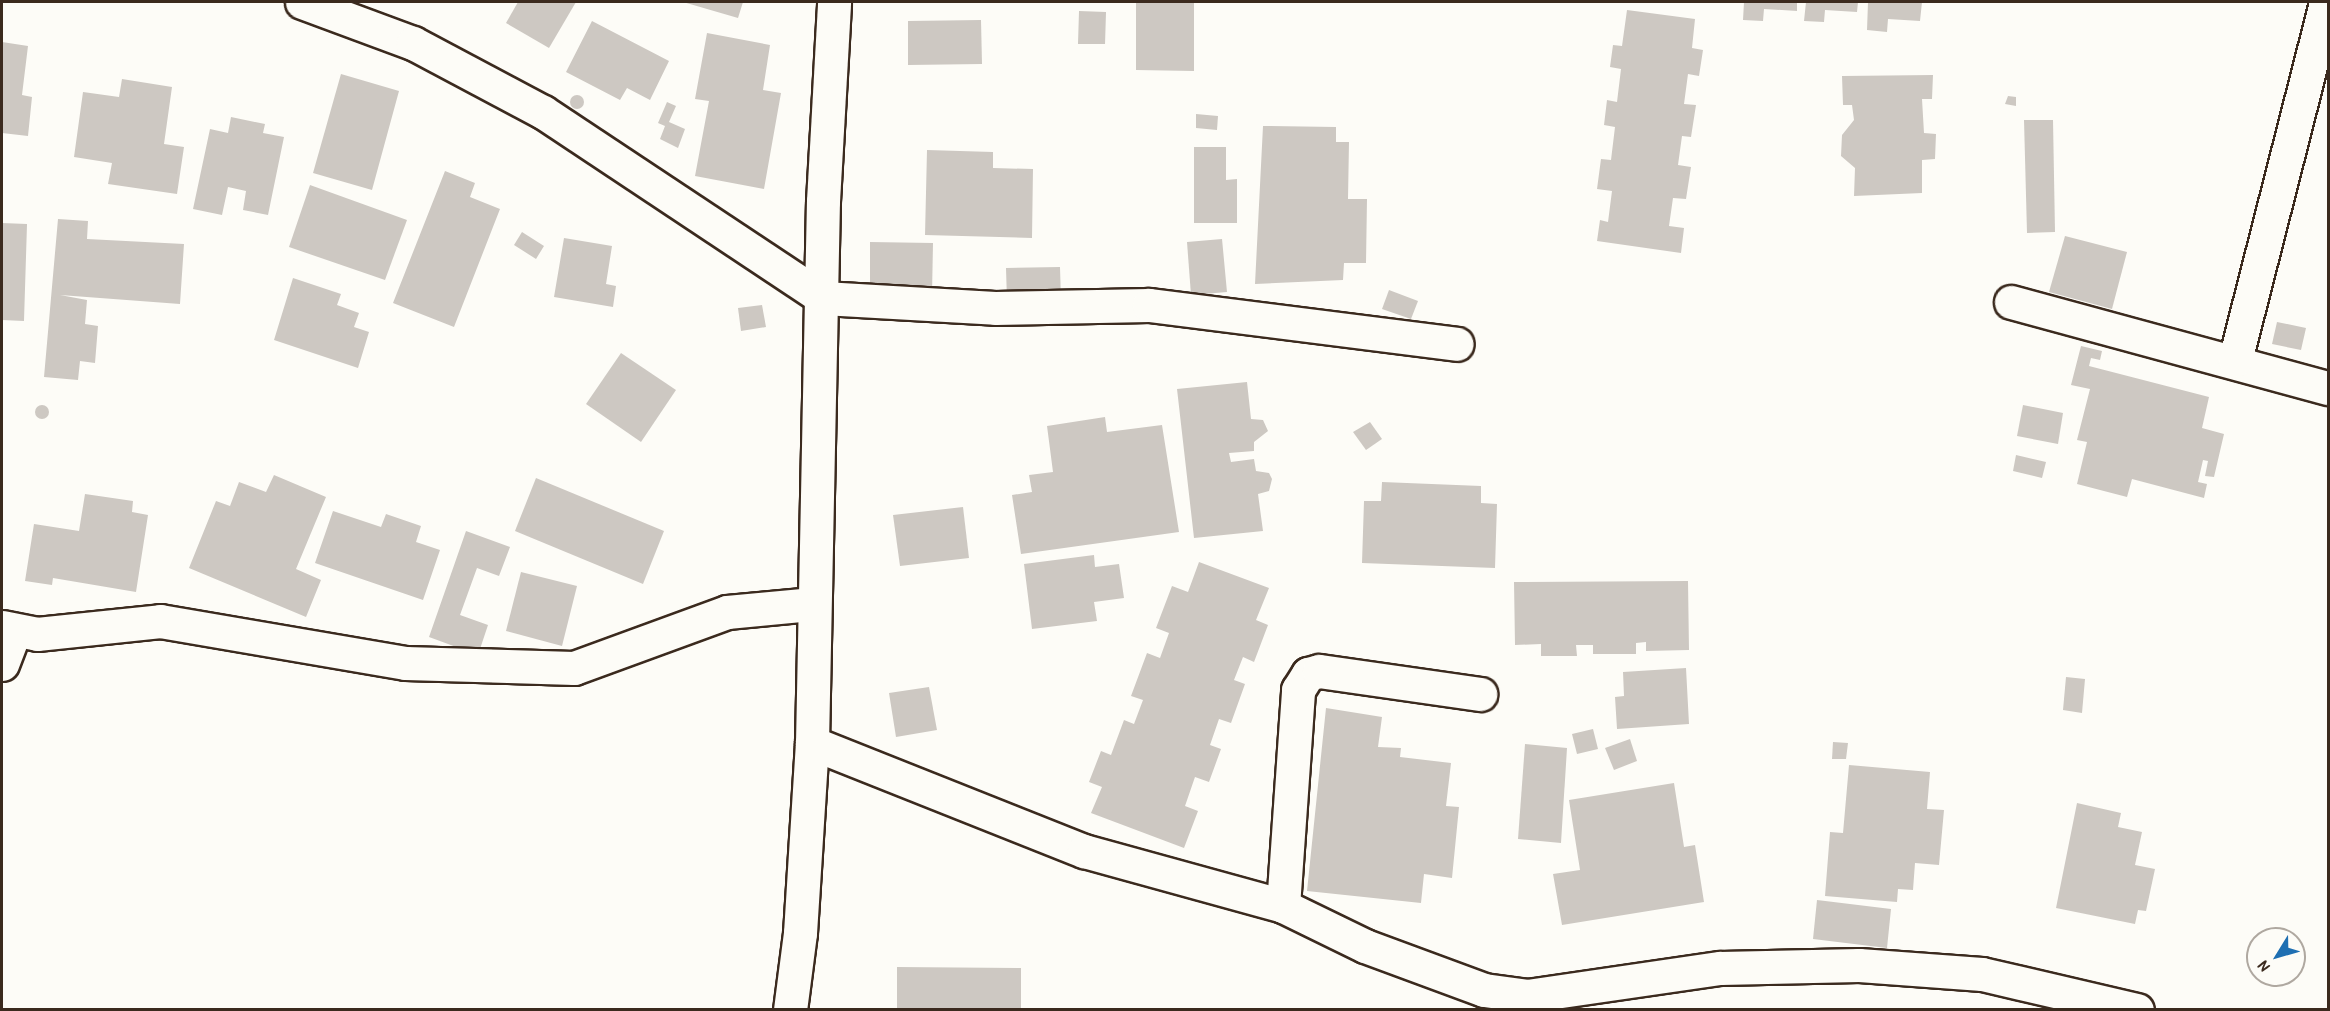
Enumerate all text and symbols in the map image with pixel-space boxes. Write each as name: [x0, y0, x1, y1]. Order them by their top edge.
north arrow: [2246, 927, 2306, 987]
text: N: [2252, 957, 2275, 977]

